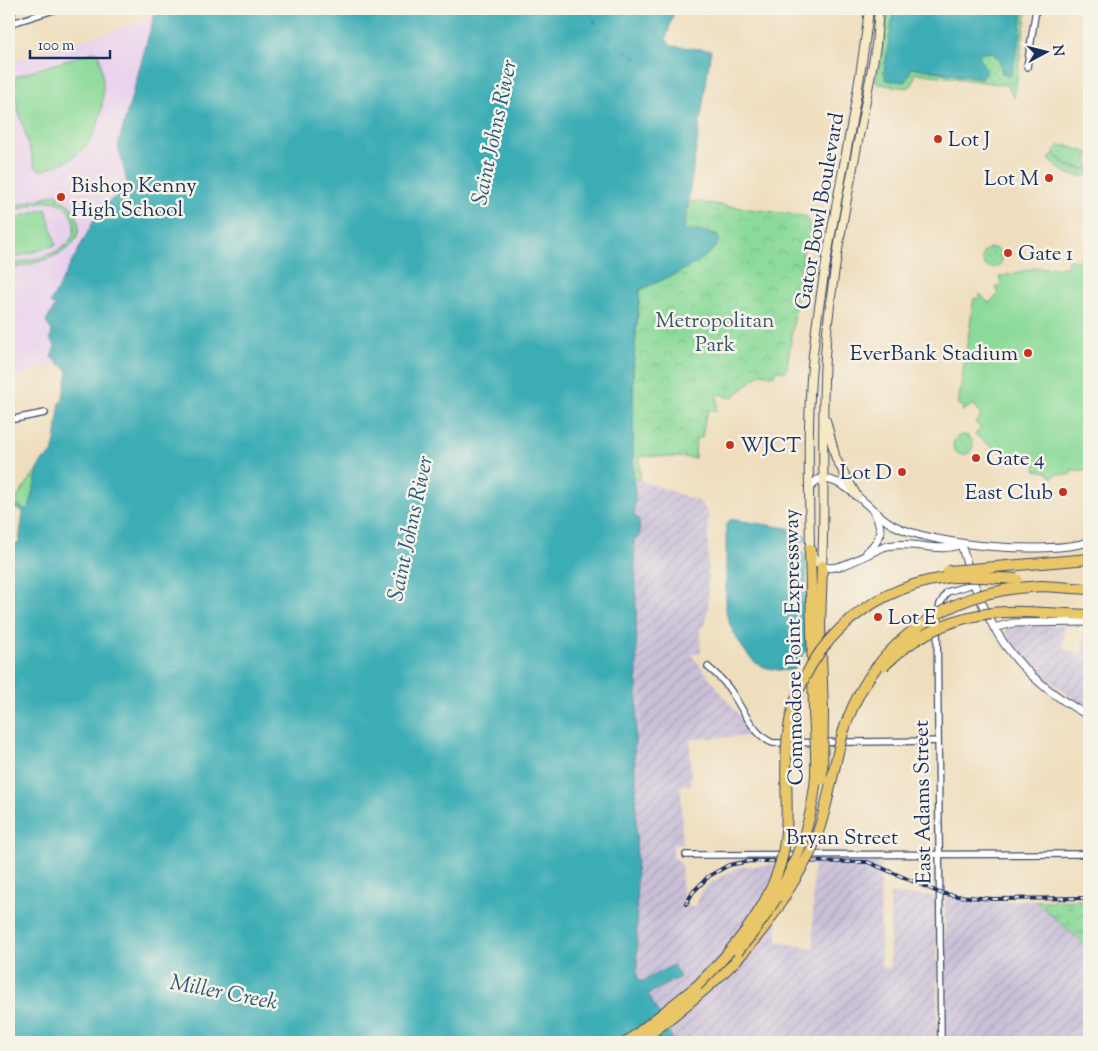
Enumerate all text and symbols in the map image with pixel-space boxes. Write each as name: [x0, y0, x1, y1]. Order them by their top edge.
scale bar: [30, 28, 110, 60]
north arrow: [1020, 28, 1070, 78]
text: 100 m: [38, 36, 75, 57]
text: N: [1046, 44, 1068, 57]
water label: Saint Johns River: [465, 57, 527, 208]
street label: Gator Bowl Boulevard: [789, 110, 853, 312]
place label: Lot J: [948, 126, 990, 156]
marker: Lot J: [932, 133, 944, 145]
place label: Lot M: [984, 165, 1039, 195]
place label: Bishop Kenny High School: [71, 172, 197, 226]
marker: Lot M: [1043, 172, 1055, 184]
marker: Bishop Kenny High School: [55, 191, 67, 203]
place label: Gate 1: [1018, 240, 1073, 270]
marker: Gate 1: [1002, 247, 1014, 259]
park label: Metropolitan Park: [655, 307, 775, 361]
place label: EverBank Stadium: [850, 340, 1018, 370]
marker: EverBank Stadium: [1022, 347, 1034, 359]
place label: WJCT: [740, 432, 801, 462]
marker: WJCT: [724, 439, 736, 451]
place label: Gate 4: [986, 445, 1045, 475]
marker: Gate 4: [970, 452, 982, 464]
water label: Saint Johns River: [381, 453, 443, 604]
place label: Lot D: [840, 459, 892, 489]
marker: Lot D: [896, 466, 908, 478]
place label: East Club: [965, 479, 1053, 509]
marker: East Club: [1057, 486, 1069, 498]
street label: Commodore Point Expressway: [778, 508, 812, 786]
place label: Lot E: [888, 604, 937, 634]
marker: Lot E: [872, 611, 884, 623]
street label: East Adams Street: [908, 720, 940, 884]
street label: Bryan Street: [786, 824, 898, 854]
water label: Miller Creek: [167, 968, 280, 1020]

